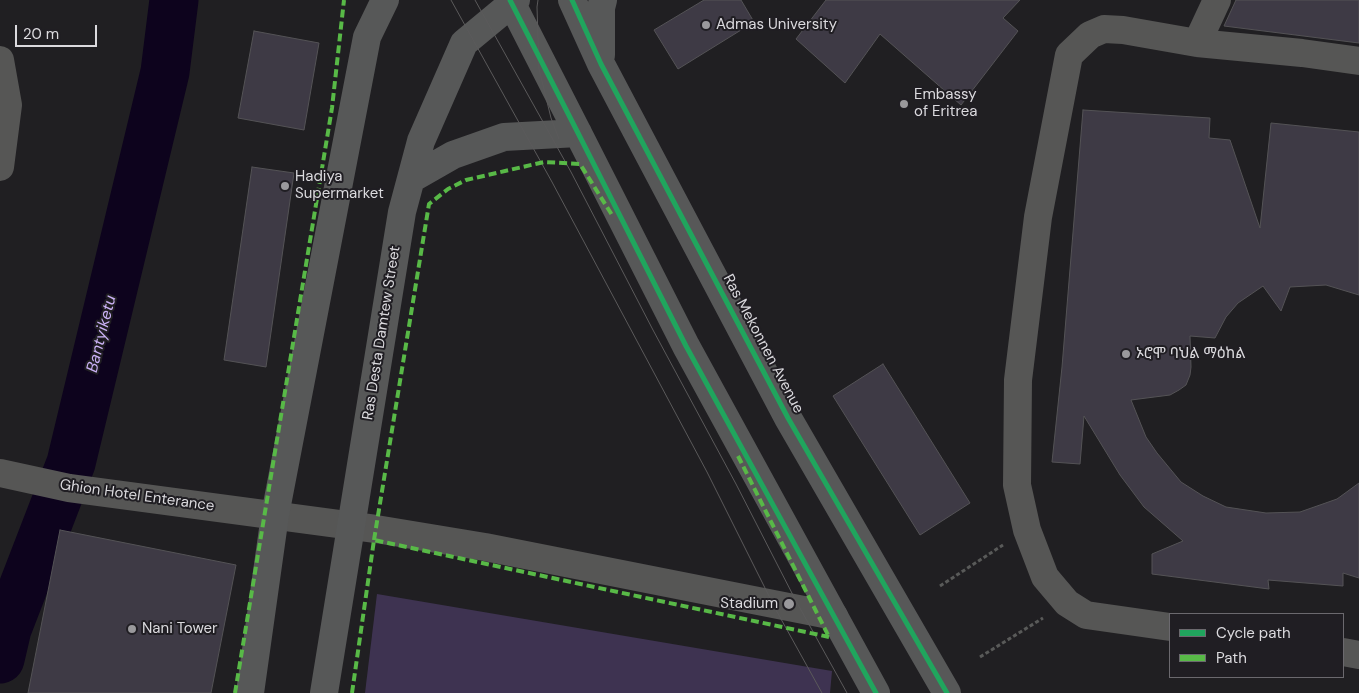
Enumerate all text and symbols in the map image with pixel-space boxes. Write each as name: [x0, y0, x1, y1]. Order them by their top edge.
scale bar: [18, 15, 100, 47]
place label: Admas University: [716, 16, 837, 34]
marker: Admas University: [700, 19, 712, 31]
text: 20 m: [23, 24, 59, 44]
place label: Embassy of Eritrea: [914, 86, 977, 121]
marker: Embassy of Eritrea: [898, 98, 910, 110]
place label: Hadiya Supermarket: [295, 168, 384, 203]
marker: Hadiya Supermarket: [279, 180, 291, 192]
street label: Ras Desta Damtew Street: [359, 245, 405, 421]
street label: Ras Mekonnen Avenue: [719, 271, 807, 417]
water label: Bantyiketu: [83, 293, 121, 375]
place label: ኦሮሞ ባህል ማዕከል: [1136, 345, 1246, 363]
marker: ኦሮሞ ባህል ማዕከል: [1120, 348, 1132, 360]
street label: Ghion Hotel Enterance: [58, 476, 216, 516]
place label: Stadium: [720, 595, 778, 613]
marker: Stadium: [782, 597, 796, 611]
legend: [1169, 613, 1344, 678]
place label: Nani Tower: [142, 620, 218, 638]
marker: Nani Tower: [126, 623, 138, 635]
text: Cycle path: [1216, 623, 1291, 643]
text: Path: [1216, 648, 1247, 668]

